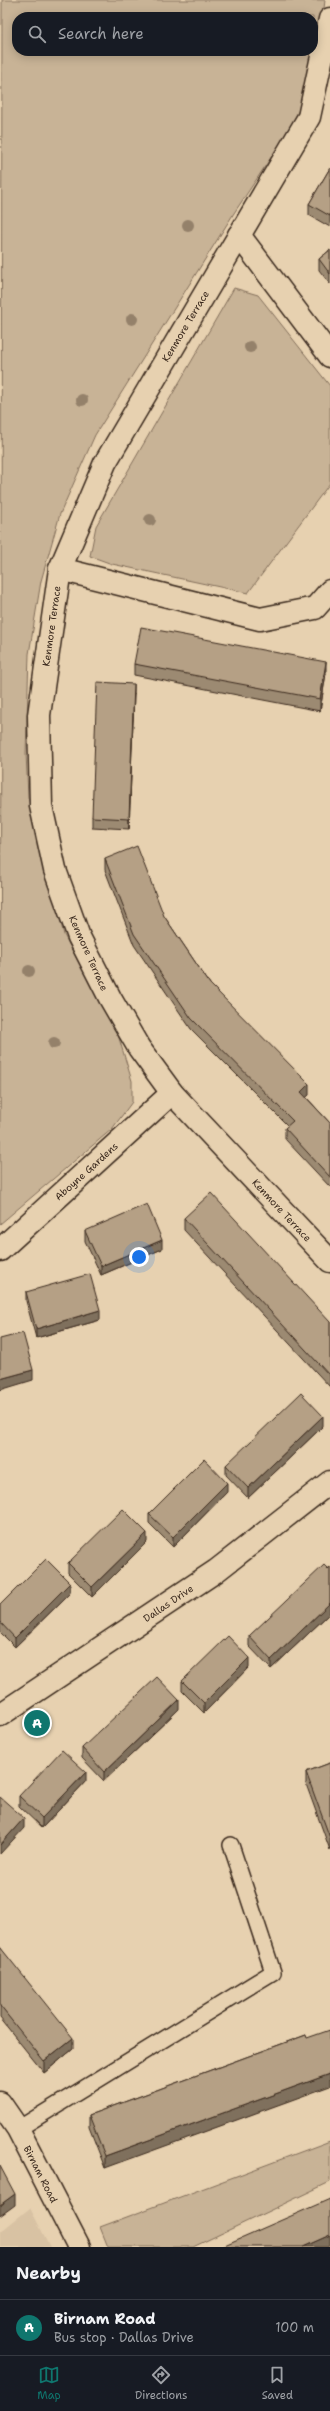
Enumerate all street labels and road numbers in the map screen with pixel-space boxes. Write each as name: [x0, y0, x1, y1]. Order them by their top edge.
street label: Kenmore Terrace: [159, 288, 212, 364]
street label: Kenmore Terrace: [39, 585, 64, 667]
street label: Kenmore Terrace: [66, 914, 111, 993]
street label: Aboyne Gardens: [52, 1139, 121, 1203]
street label: Kenmore Terrace: [249, 1176, 314, 1245]
street label: Dallas Drive: [141, 1582, 196, 1625]
street label: Birnam Road: [21, 2143, 61, 2206]

